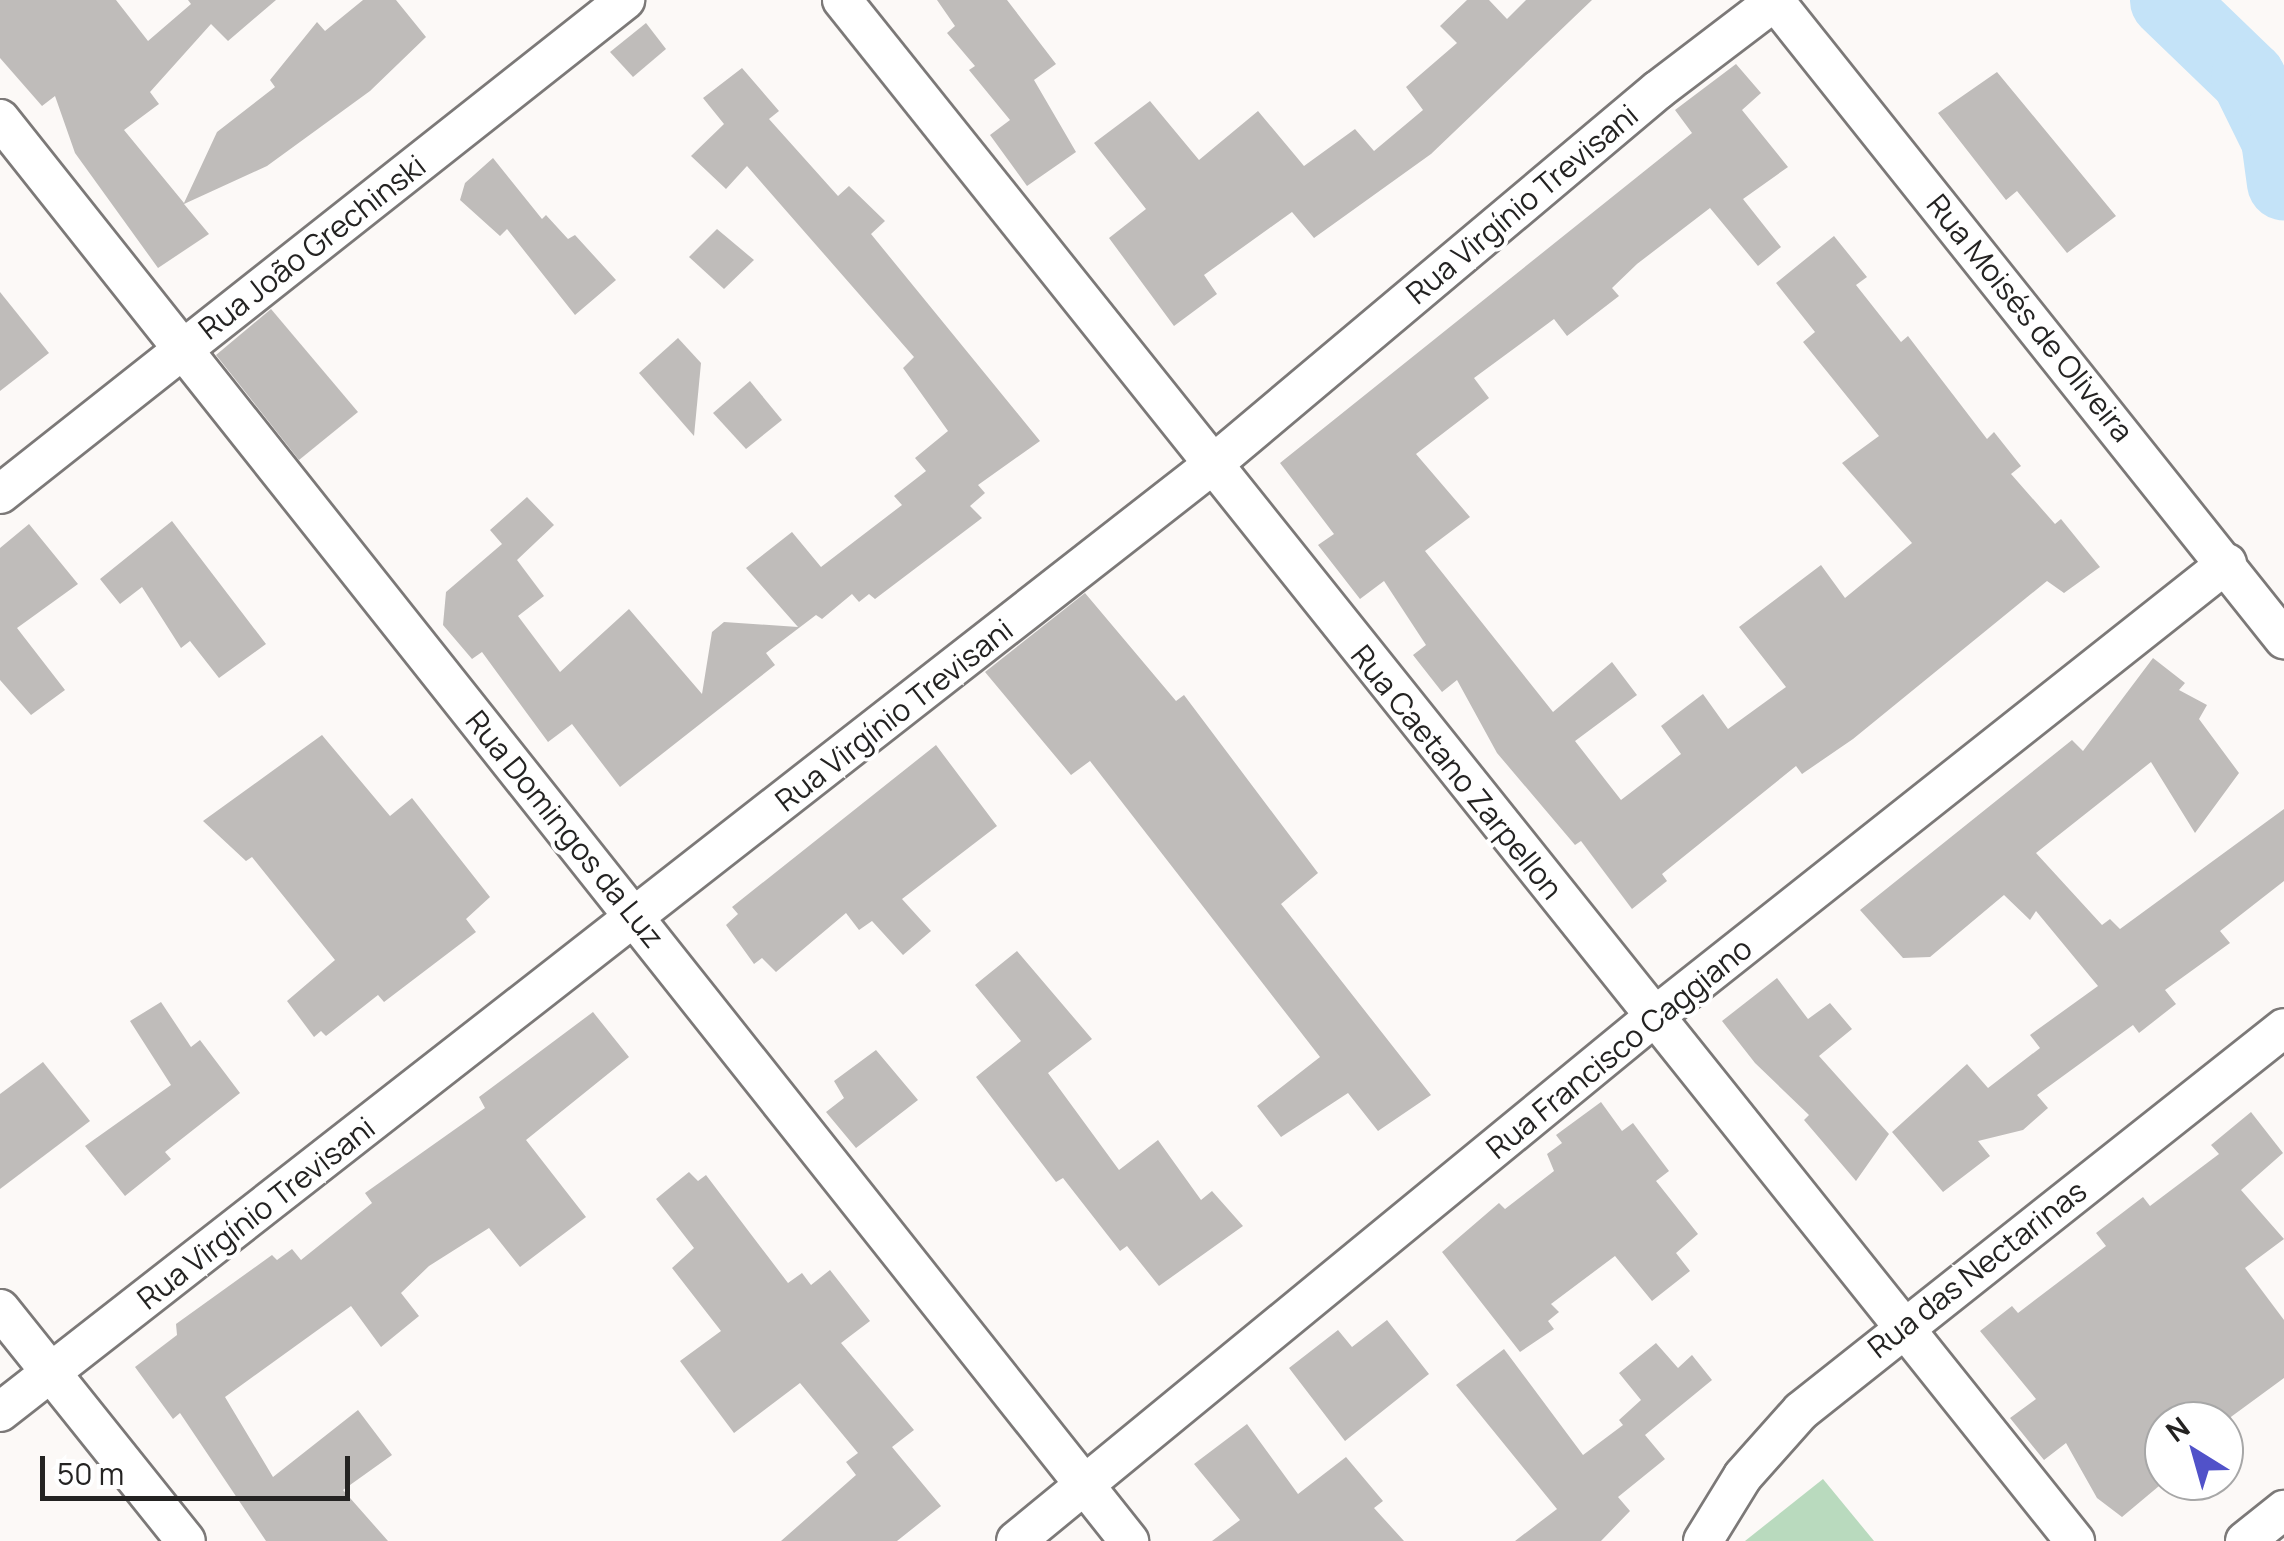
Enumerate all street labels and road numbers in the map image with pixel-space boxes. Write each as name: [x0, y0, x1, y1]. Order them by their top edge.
street label: Rua Virgínio Trevisani: [1399, 97, 1645, 311]
street label: Rua João Grechinski: [192, 147, 432, 347]
street label: Rua Moisés de Oliveira: [1919, 187, 2141, 449]
street label: Rua Virgínio Trevisani: [768, 611, 1020, 819]
street label: Rua Caetano Zarpellon: [1344, 638, 1570, 906]
street label: Rua Domingos da Luz: [458, 703, 672, 955]
street label: Rua Francisco Caggiano: [1479, 930, 1759, 1166]
street label: Rua Virgínio Trevisani: [130, 1109, 382, 1317]
street label: Rua das Nectarinas: [1861, 1173, 2093, 1365]

